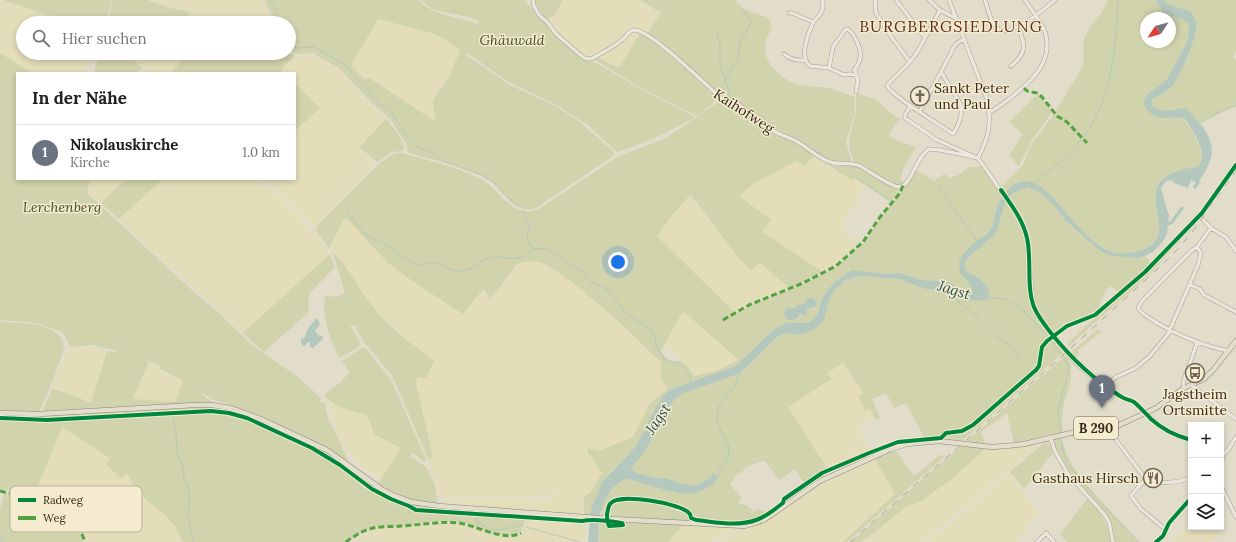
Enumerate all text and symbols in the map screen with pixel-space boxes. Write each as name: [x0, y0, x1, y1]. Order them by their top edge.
north arrow: [1140, 12, 1176, 48]
search box: [16, 16, 296, 60]
district label: BURGBERGSIEDLUNG: [859, 16, 1043, 36]
icon: search: [30, 27, 52, 49]
text: Hier suchen: [62, 29, 146, 48]
park label: Ghäuwald: [479, 31, 545, 49]
place label: Sankt Peter und Paul: [934, 79, 1009, 113]
street label: Kaihofweg: [710, 85, 778, 137]
church icon: Sankt Peter und Paul: [909, 85, 931, 107]
text: In der Nähe: [32, 87, 127, 109]
text: Nikolauskirche: [70, 135, 178, 154]
text: 1: [42, 144, 48, 161]
text: 1.0 km: [242, 144, 280, 161]
text: Kirche: [70, 154, 110, 171]
park label: Lerchenberg: [23, 198, 101, 216]
your location: [608, 252, 628, 272]
water label: Jagst: [935, 275, 973, 304]
bus stop icon: Jagstheim Ortsmitte: [1184, 362, 1206, 384]
pin: 1: [1089, 375, 1115, 408]
place label: Jagstheim Ortsmitte: [1162, 385, 1228, 419]
water label: Jagst: [640, 399, 675, 439]
road number: B 290: [1074, 417, 1118, 439]
map controls: [1188, 422, 1224, 530]
button: +: [1188, 422, 1224, 458]
button: −: [1188, 458, 1224, 494]
restaurant icon: Gasthaus Hirsch: [1142, 467, 1164, 489]
place label: Gasthaus Hirsch: [1032, 469, 1139, 487]
legend: [10, 486, 142, 532]
text: Radweg: [43, 493, 84, 507]
button: layers: [1188, 494, 1224, 530]
text: Weg: [43, 511, 66, 525]

